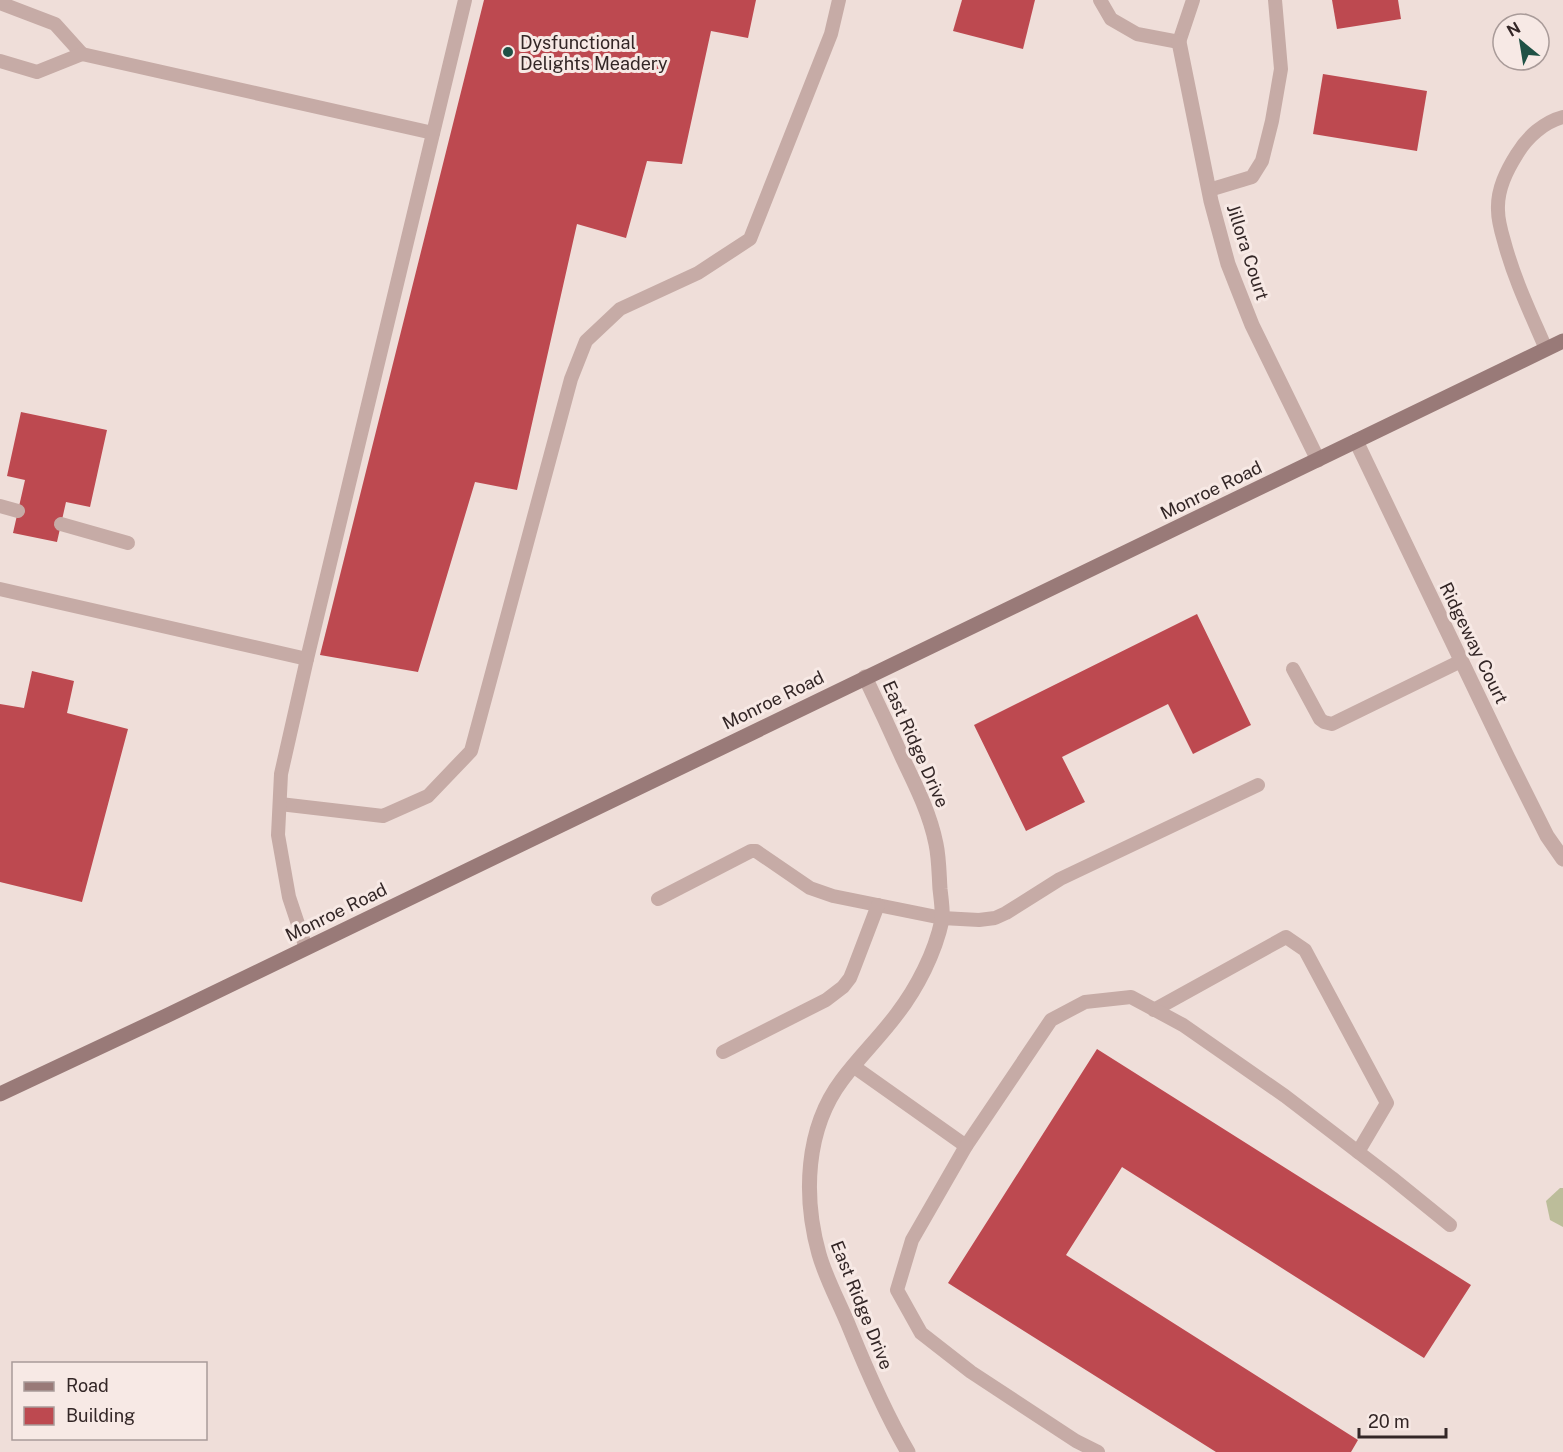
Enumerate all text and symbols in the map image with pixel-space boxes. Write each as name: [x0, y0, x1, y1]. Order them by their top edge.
north arrow: [1491, 12, 1551, 72]
text: N: [1504, 18, 1524, 41]
place label: Dysfunctional Delights Meadery: [520, 32, 668, 74]
marker: Dysfunctional Delights Meadery: [501, 45, 515, 59]
street label: Jillora Court: [1223, 201, 1273, 303]
street label: Monroe Road: [1157, 456, 1265, 524]
street label: Ridgeway Court: [1436, 579, 1512, 707]
street label: Monroe Road: [719, 666, 827, 734]
street label: East Ridge Drive: [879, 677, 953, 811]
street label: Monroe Road: [282, 878, 390, 946]
street label: East Ridge Drive: [827, 1238, 897, 1372]
legend: [12, 1362, 207, 1440]
text: Road: [66, 1375, 109, 1396]
scale bar: [1359, 1401, 1446, 1439]
text: Building: [66, 1405, 135, 1426]
text: 20 m: [1368, 1411, 1410, 1432]

